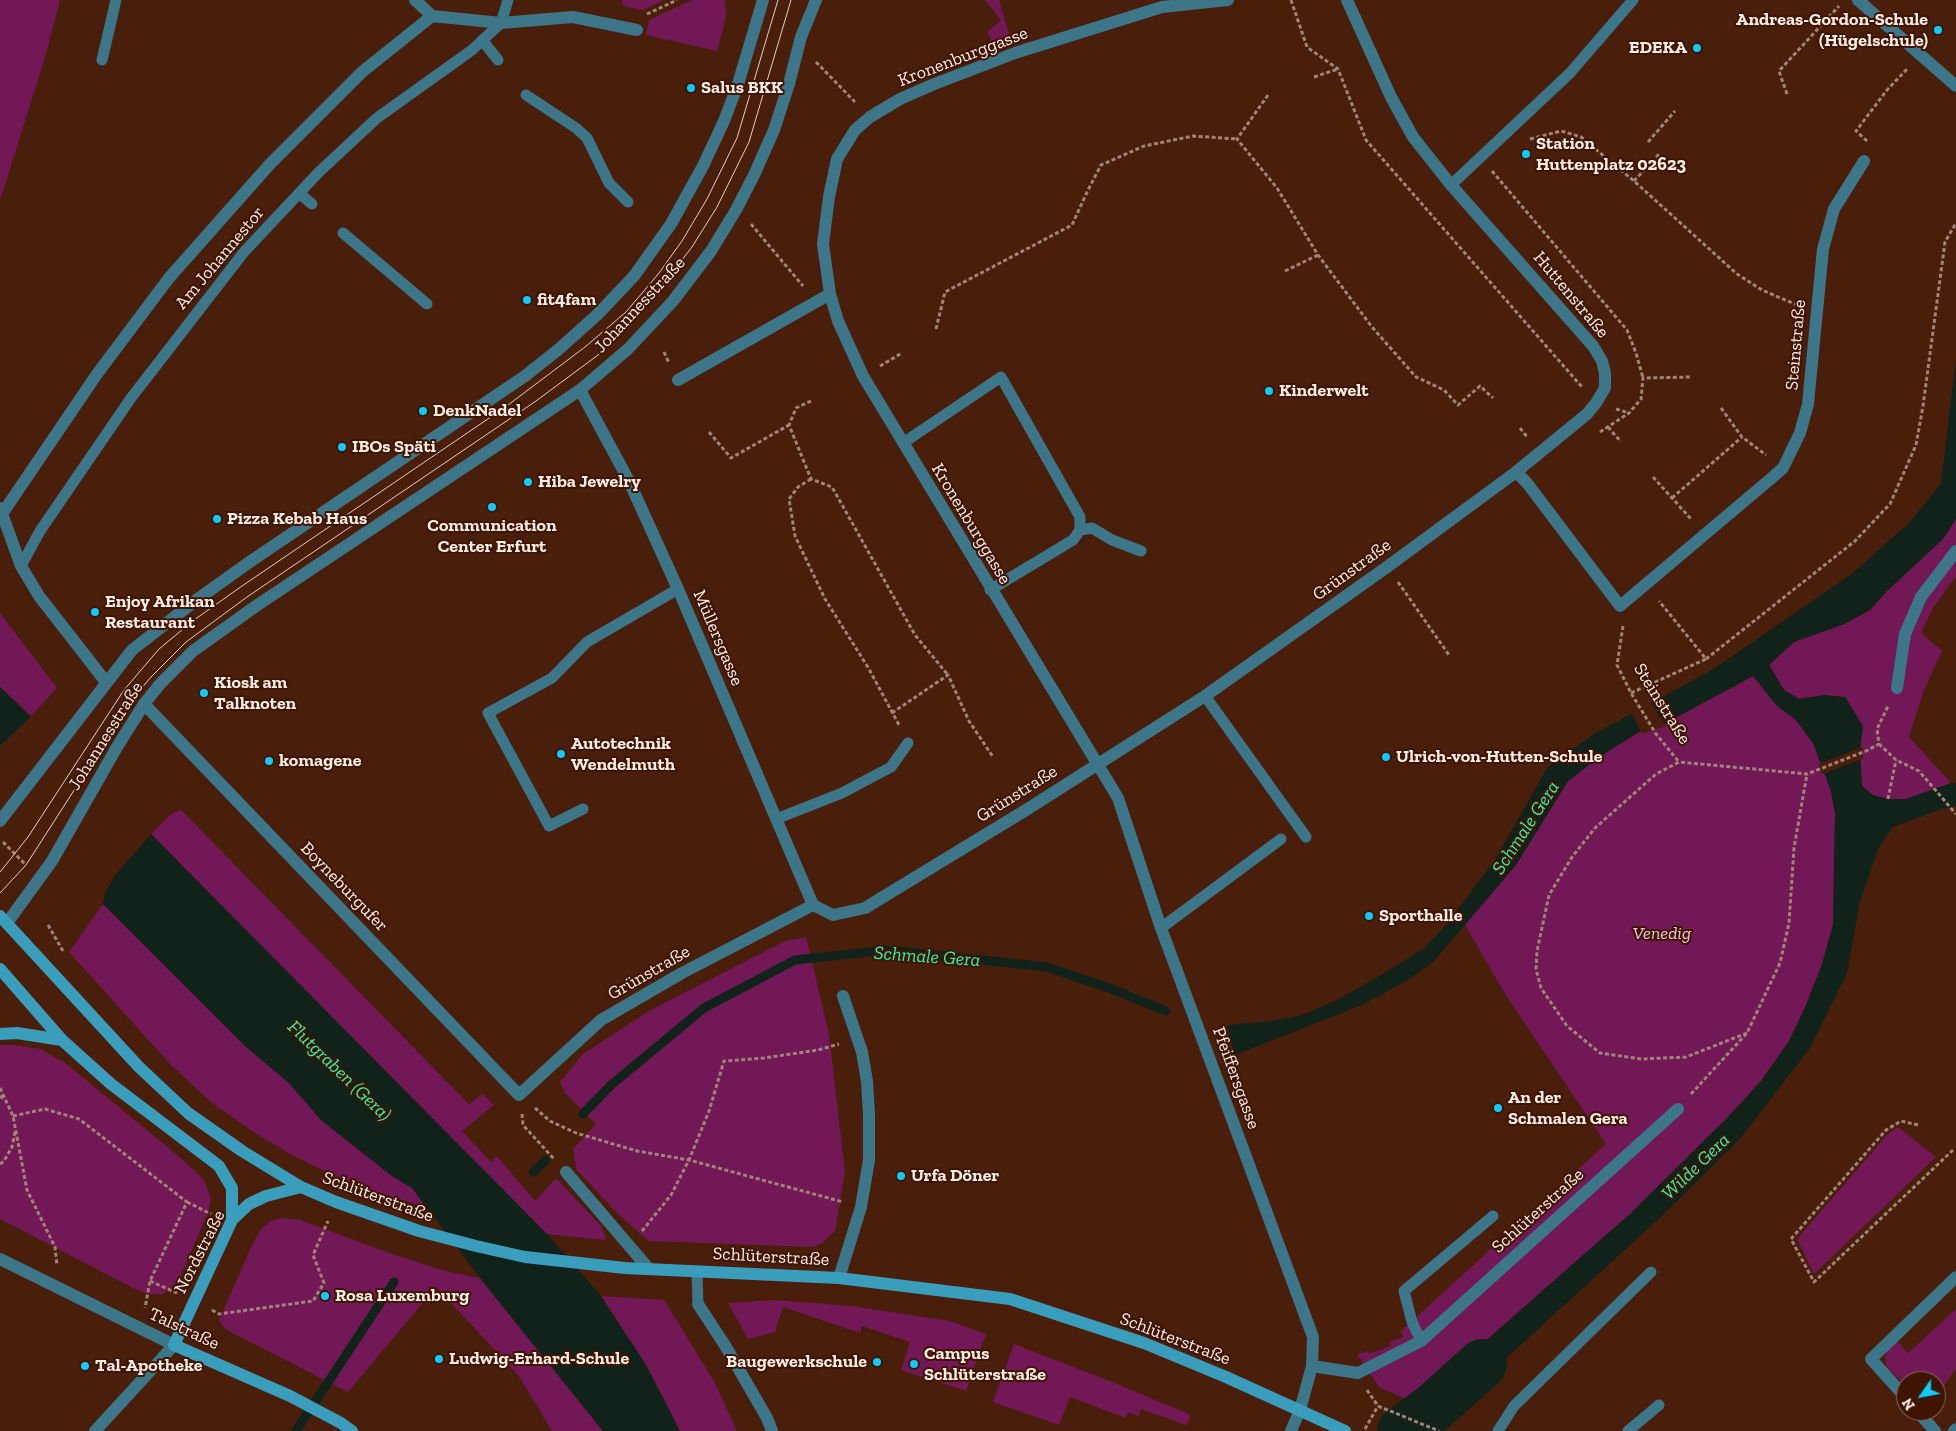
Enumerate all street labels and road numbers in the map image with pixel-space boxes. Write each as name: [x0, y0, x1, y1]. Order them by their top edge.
street label: Kronenburggasse: [895, 22, 1031, 92]
street label: Am Johannestor: [171, 202, 269, 314]
street label: Huttenstraße: [1529, 247, 1613, 343]
street label: Johannesstraße: [590, 252, 690, 358]
street label: Steinstraße: [1781, 299, 1811, 391]
street label: Kronenburggasse: [926, 460, 1016, 588]
street label: Grünstraße: [1309, 534, 1395, 606]
street label: Müllersgasse: [688, 587, 748, 689]
street label: Steinstraße: [1629, 660, 1695, 748]
street label: Johannesstraße: [64, 678, 148, 794]
street label: Grünstraße: [973, 761, 1061, 827]
street label: Boyneburgufer: [296, 838, 392, 936]
street label: Grünstraße: [604, 941, 694, 1005]
street label: Pfeiffersgasse: [1208, 1024, 1264, 1132]
street label: Schlüterstraße: [1487, 1164, 1589, 1258]
street label: Schlüterstraße: [320, 1167, 436, 1227]
street label: Nordstraße: [170, 1207, 230, 1297]
street label: Schlüterstraße: [712, 1243, 830, 1271]
street label: Talstraße: [145, 1303, 223, 1355]
street label: Schlüterstraße: [1117, 1308, 1233, 1370]

